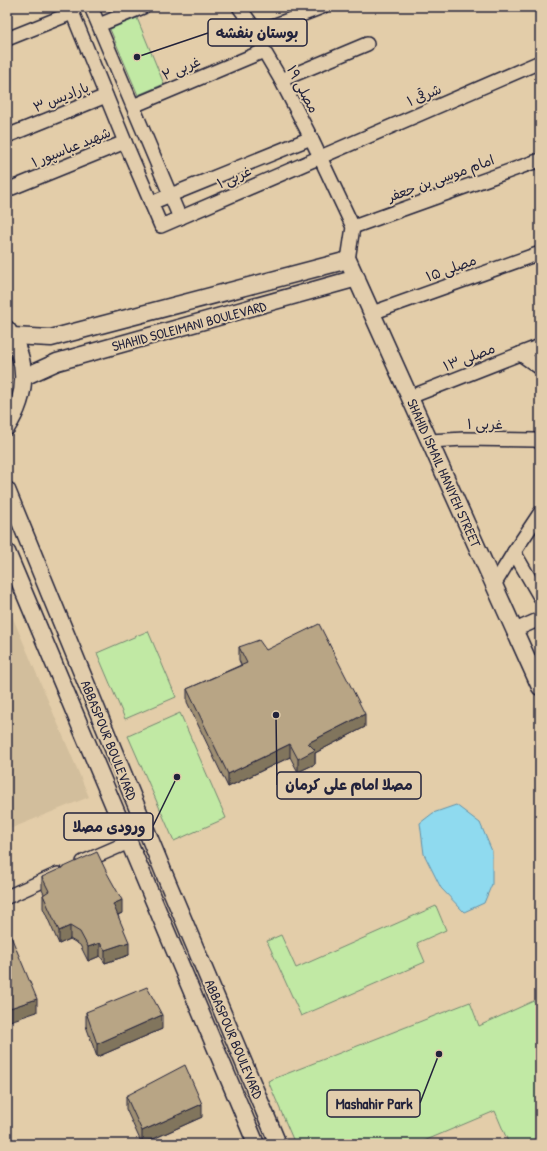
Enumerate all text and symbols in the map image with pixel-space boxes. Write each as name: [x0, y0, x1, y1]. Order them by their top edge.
callout: بوستان بنفشه: [208, 19, 307, 46]
text: بوستان بنفشه: [216, 22, 298, 43]
street label: ۲ غربی: [159, 51, 203, 84]
street label: مصلی ۱۹: [283, 61, 324, 116]
street label: پارادیس ۳: [30, 77, 92, 117]
street label: شرقی ۱: [404, 79, 444, 110]
street label: شهید عباسپور ۱: [28, 122, 114, 172]
street label: امام موسی بن جعفر: [384, 149, 497, 208]
street label: ۱ غربی: [214, 161, 254, 193]
street label: مصلی ۱۵: [423, 250, 479, 285]
street label: SHAHID SOLEIMANI BOULEVARD: [110, 296, 269, 355]
street label: مصلی ۱۳: [440, 338, 498, 375]
street label: SHAHID ISMAIL HANIYEH STREET: [403, 396, 486, 550]
street label: ۱ غربی: [467, 414, 503, 433]
street label: ABBASPOUR BOULEVARD: [77, 677, 142, 803]
callout: مصلا امام علی کرمان: [277, 772, 421, 799]
text: مصلا امام علی کرمان: [285, 774, 413, 796]
callout: ورودی مصلا: [64, 813, 153, 840]
text: ورودی مصلا: [72, 816, 146, 837]
street label: ABBASPOUR BOULEVARD: [201, 976, 268, 1102]
callout: Mashahir Park: [327, 1090, 420, 1117]
text: Mashahir Park: [336, 1093, 413, 1114]

